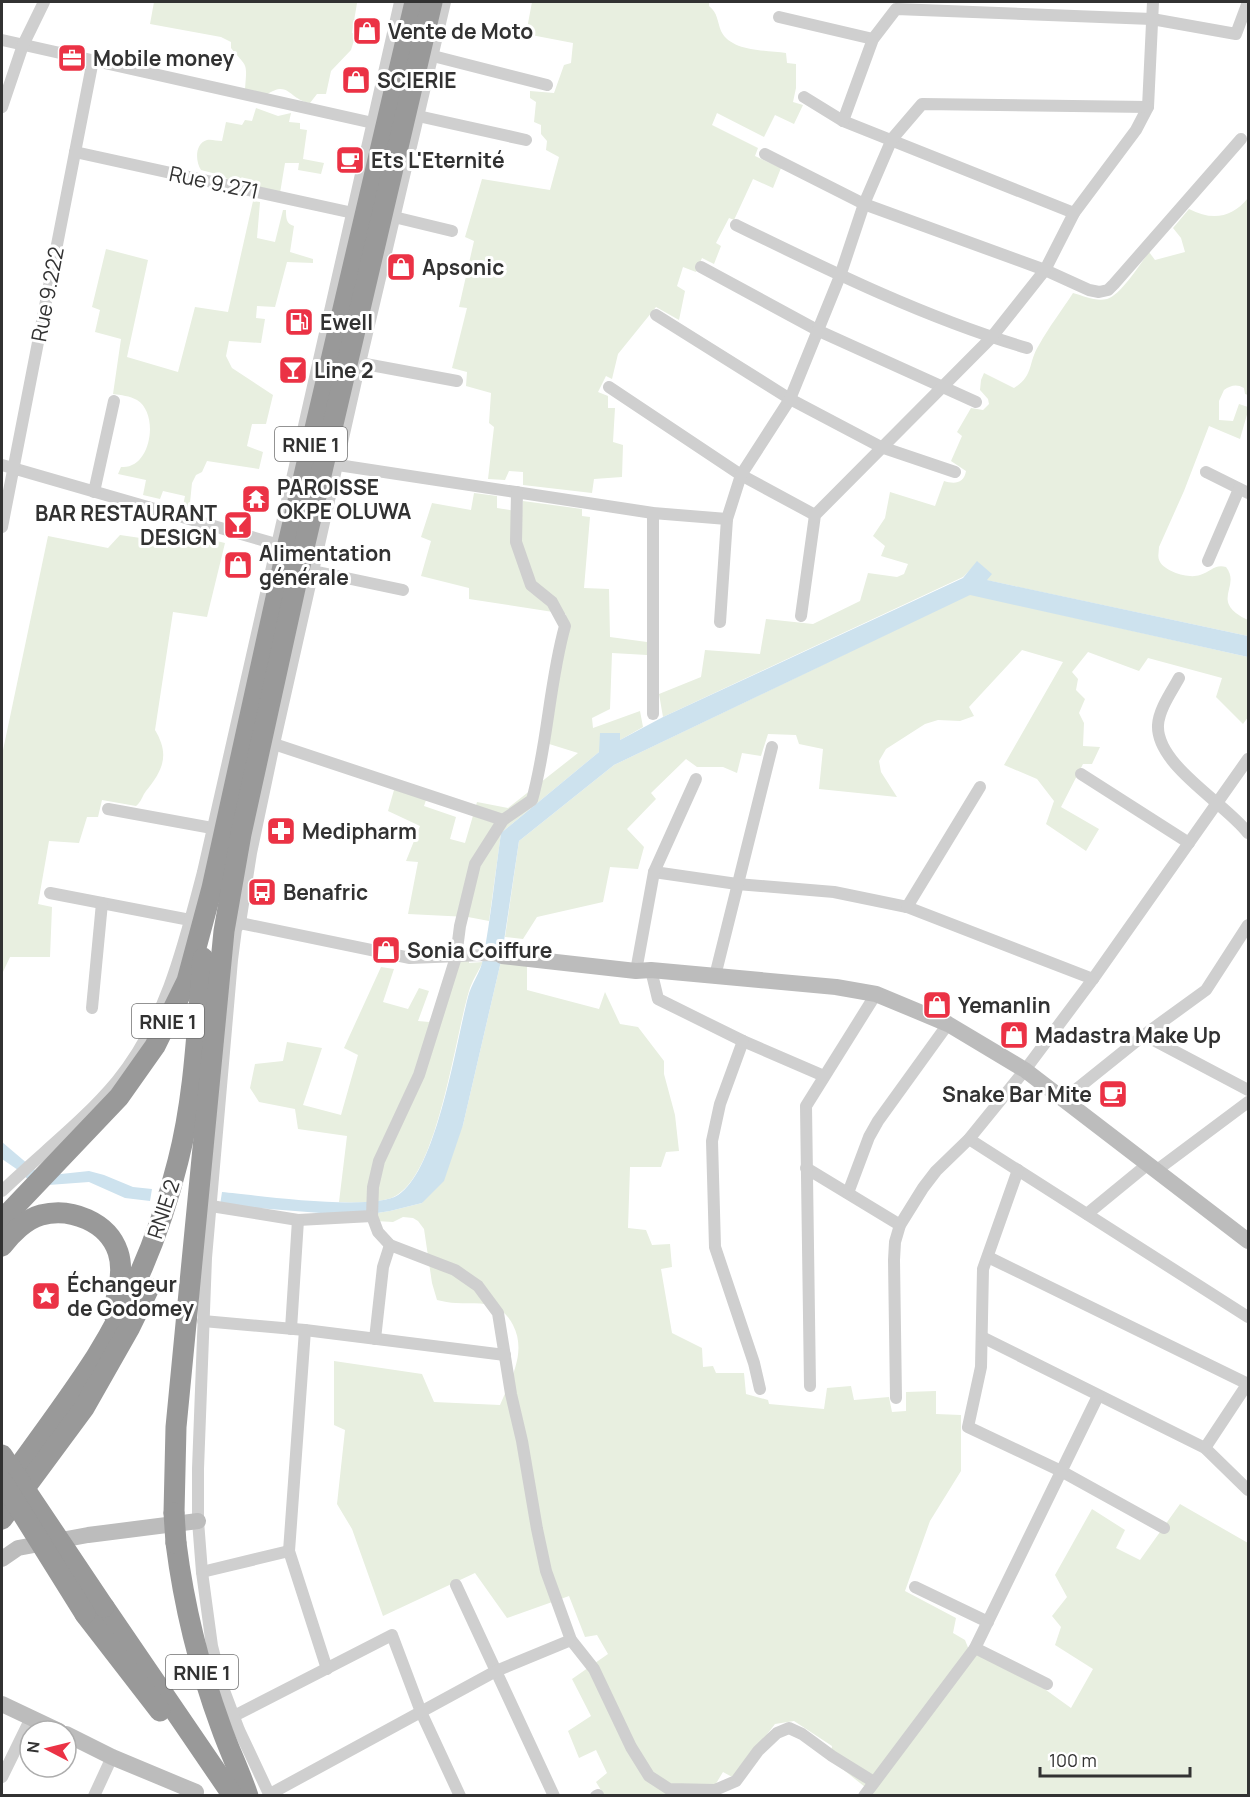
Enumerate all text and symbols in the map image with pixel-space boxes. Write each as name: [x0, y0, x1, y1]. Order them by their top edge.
shop icon: Vente de Moto: [351, 15, 383, 47]
place label: Vente de Moto: [388, 17, 533, 45]
office icon: Mobile money: [56, 42, 88, 74]
place label: Mobile money: [93, 44, 235, 72]
shop icon: SCIERIE: [340, 64, 372, 96]
place label: SCIERIE: [377, 66, 457, 94]
cafe icon: Ets L'Eternité: [334, 144, 366, 176]
place label: Ets L'Eternité: [371, 146, 505, 174]
street label: Rue 9.271: [167, 159, 261, 205]
street label: Rue 9.222: [24, 244, 70, 344]
shop icon: Apsonic: [385, 251, 417, 283]
place label: Apsonic: [422, 253, 504, 281]
fuel station icon: Ewell: [283, 306, 315, 338]
place label: Ewell: [320, 308, 373, 336]
bar icon: Line 2: [277, 354, 309, 386]
place label: Line 2: [314, 356, 373, 384]
road number: RNIE 1: [275, 427, 347, 461]
place label: PAROISSE OKPE OLUWA: [277, 473, 411, 525]
temple icon: PAROISSE OKPE OLUWA: [240, 483, 272, 515]
place label: BAR RESTAURANT DESIGN: [35, 499, 217, 551]
bar icon: BAR RESTAURANT DESIGN: [222, 509, 254, 541]
place label: Alimentation générale: [259, 539, 391, 591]
shop icon: Alimentation générale: [222, 549, 254, 581]
pharmacy icon: Medipharm: [265, 815, 297, 847]
place label: Medipharm: [302, 817, 417, 845]
bus stop icon: Benafric: [246, 876, 278, 908]
place label: Benafric: [283, 878, 368, 906]
shop icon: Sonia Coiffure: [370, 934, 402, 966]
place label: Sonia Coiffure: [407, 936, 552, 964]
shop icon: Yemanlin: [921, 989, 953, 1021]
place label: Yemanlin: [958, 991, 1051, 1019]
road number: RNIE 1: [132, 1004, 204, 1038]
shop icon: Madastra Make Up: [998, 1019, 1030, 1051]
place label: Madastra Make Up: [1035, 1021, 1221, 1049]
cafe icon: Snake Bar Mite: [1097, 1078, 1129, 1110]
place label: Snake Bar Mite: [942, 1080, 1092, 1108]
street label: RNIE 2: [140, 1176, 186, 1242]
place label: Échangeur de Godomey: [67, 1270, 194, 1322]
place icon: Échangeur de Godomey: [30, 1280, 62, 1312]
road number: RNIE 1: [166, 1655, 238, 1689]
north arrow: [18, 1719, 78, 1779]
text: N: [21, 1740, 45, 1754]
scale bar: [1040, 1740, 1190, 1778]
text: 100 m: [1049, 1748, 1097, 1772]

